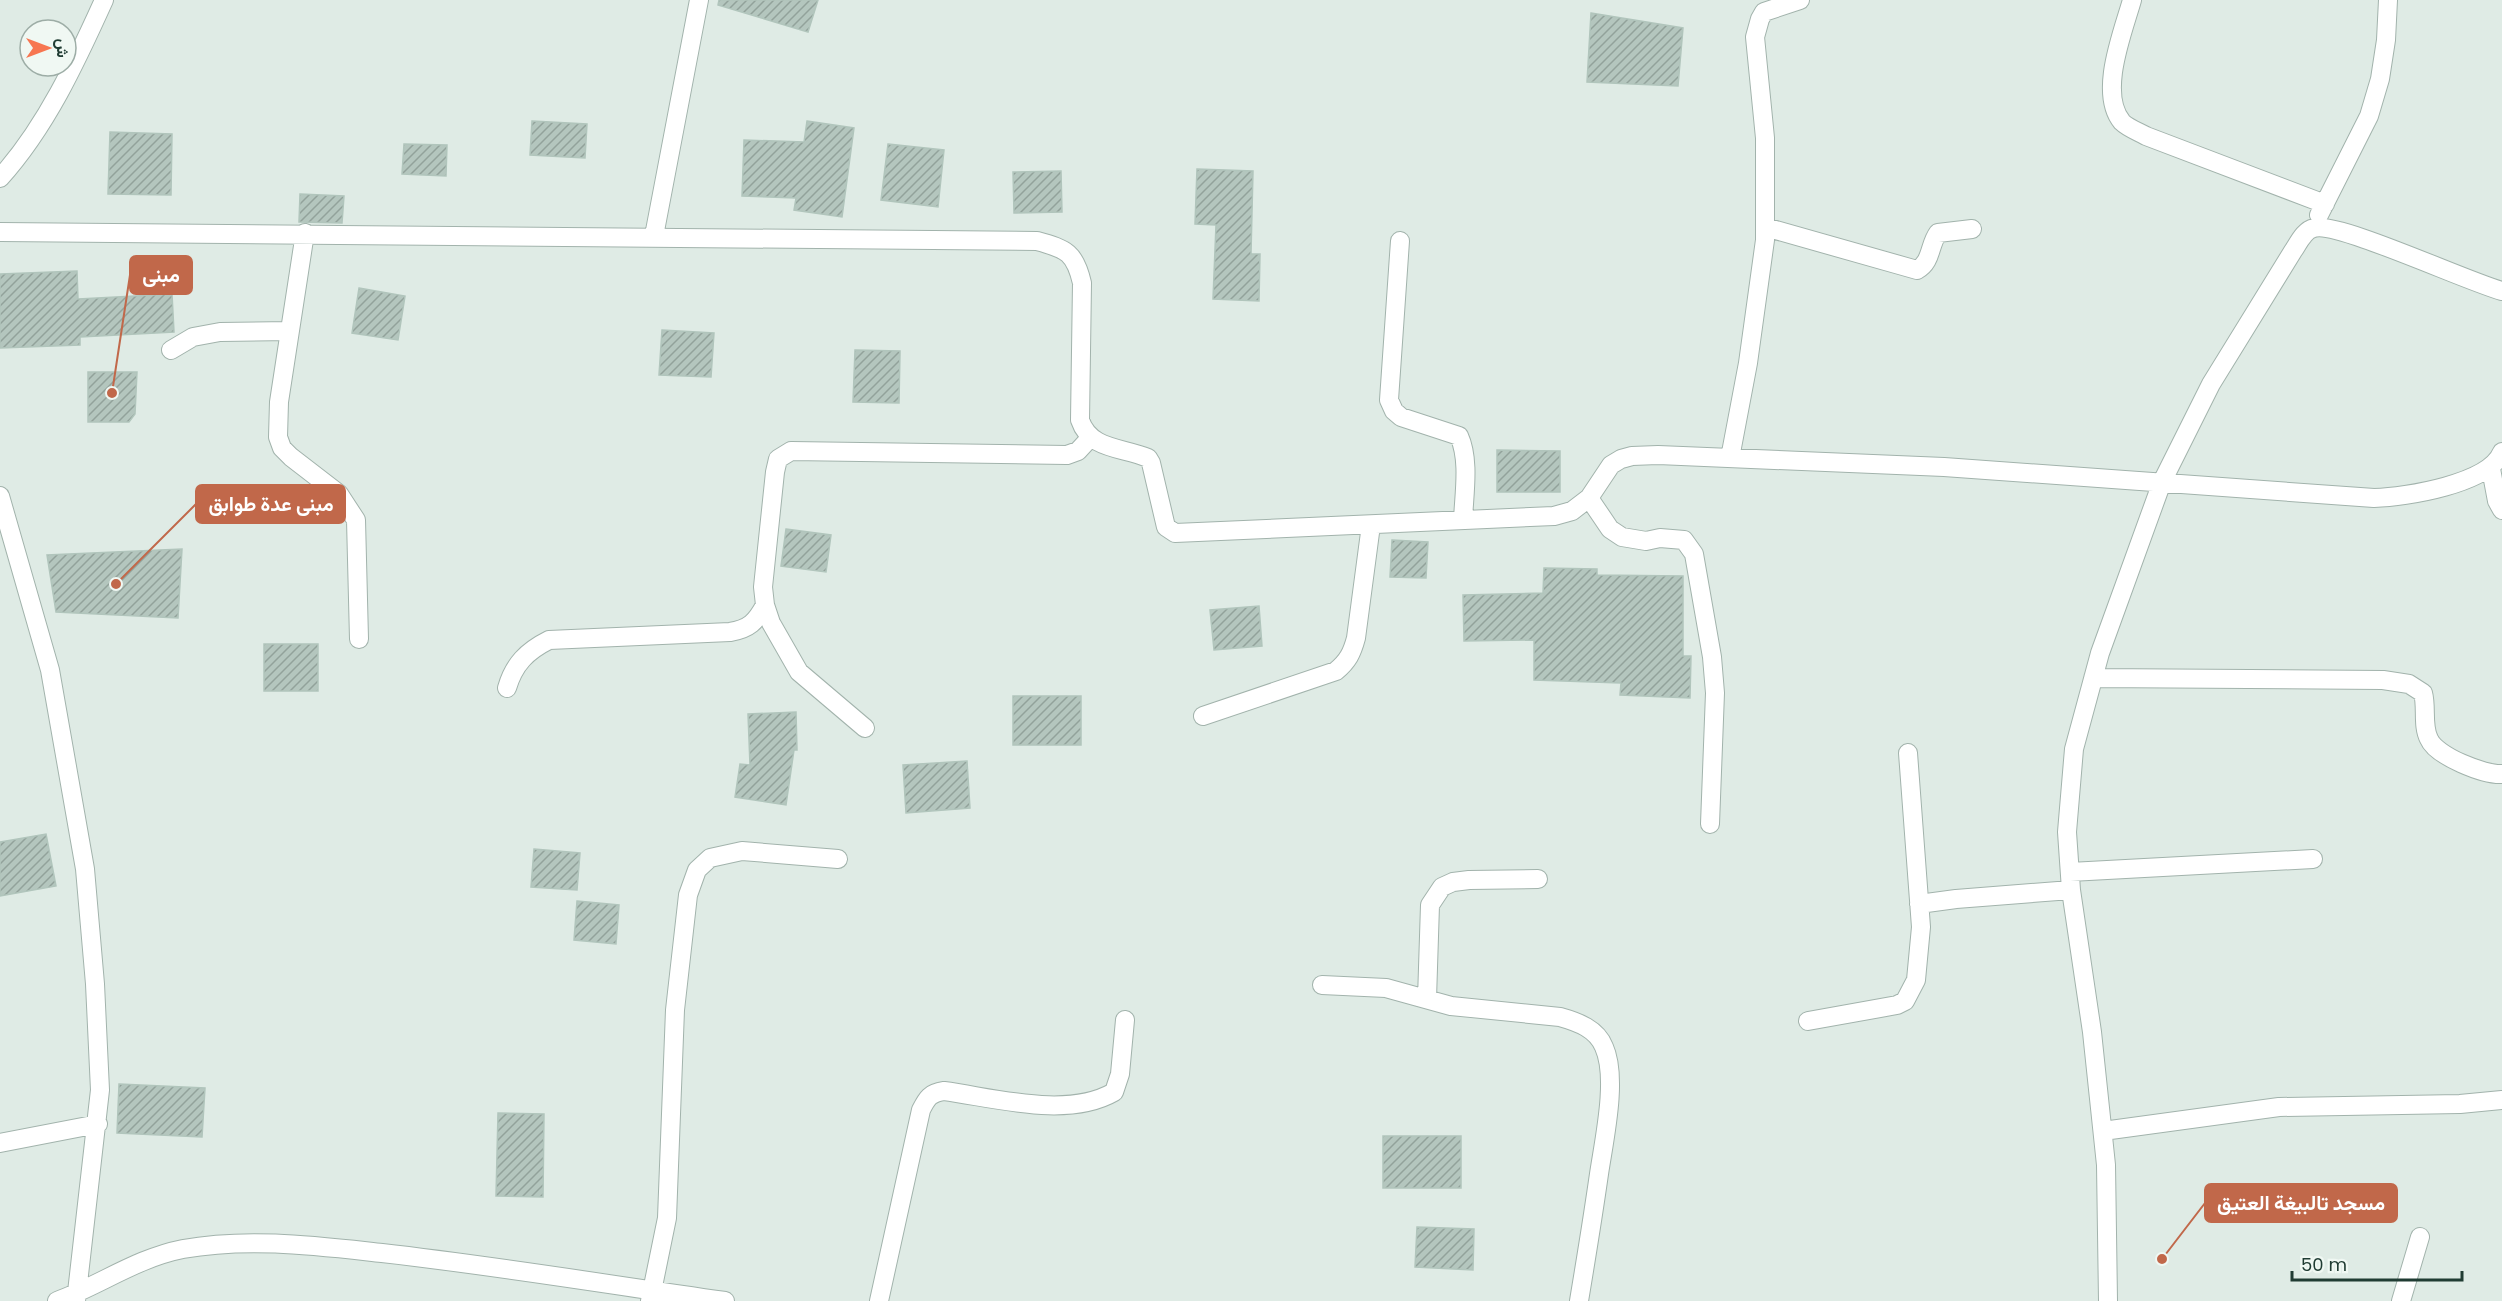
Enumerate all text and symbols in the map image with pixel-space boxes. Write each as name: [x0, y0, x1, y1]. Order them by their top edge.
north arrow: [18, 18, 78, 78]
text: ش: [51, 38, 74, 58]
callout: مبنى: [130, 256, 192, 294]
text: مبنى: [142, 261, 180, 289]
callout: مبنى عدة طوابق: [196, 485, 345, 523]
text: مبنى عدة طوابق: [208, 490, 334, 518]
callout: مسجد تالبيغة العتيق: [2205, 1184, 2397, 1222]
text: مسجد تالبيغة العتيق: [2217, 1189, 2385, 1217]
scale bar: [2292, 1244, 2462, 1282]
text: 50 m: [2301, 1252, 2347, 1277]

